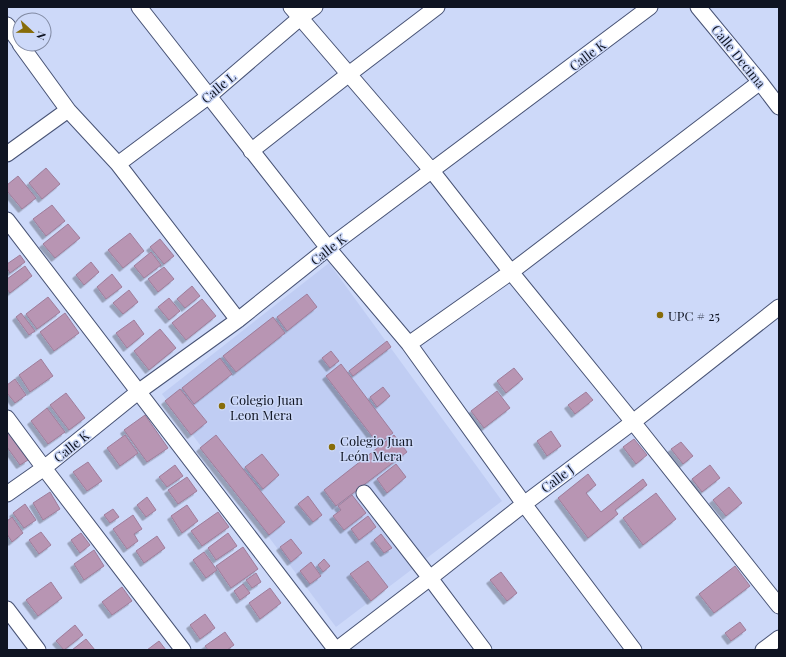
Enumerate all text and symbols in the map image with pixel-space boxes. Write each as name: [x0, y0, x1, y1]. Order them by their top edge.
north arrow: [12, 12, 52, 52]
street label: Calle Decima: [708, 21, 770, 92]
text: N: [33, 29, 50, 42]
street label: Calle K: [565, 36, 609, 74]
street label: Calle L: [197, 67, 239, 106]
street label: Calle K: [307, 229, 350, 268]
place label: UPC # 25: [668, 307, 720, 324]
marker: UPC # 25: [655, 310, 665, 320]
place label: Colegio Juan Leon Mera: [230, 391, 303, 423]
marker: Colegio Juan Leon Mera: [217, 401, 227, 411]
street label: Calle K: [50, 426, 93, 466]
place label: Colegio Juan León Mera: [340, 432, 413, 464]
marker: Colegio Juan León Mera: [327, 442, 337, 452]
street label: Calle J: [537, 460, 577, 496]

